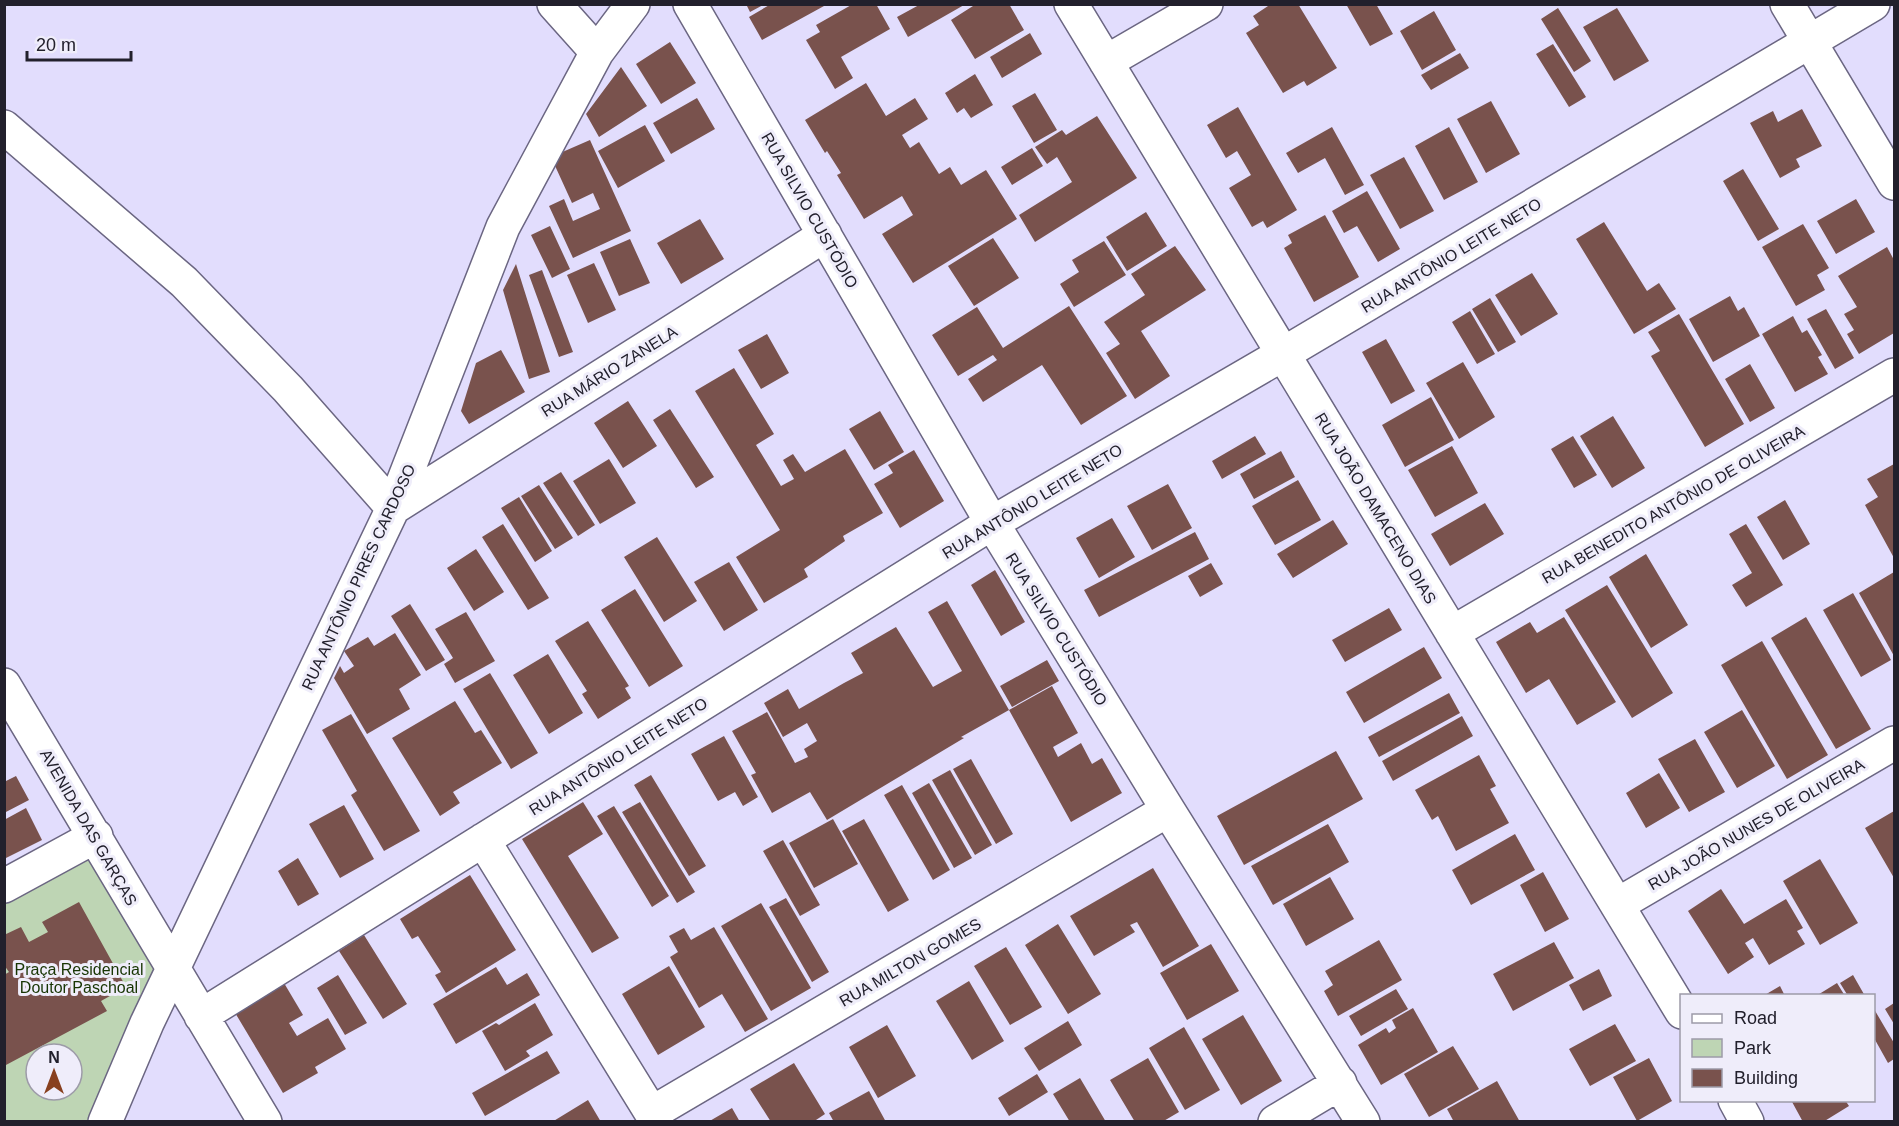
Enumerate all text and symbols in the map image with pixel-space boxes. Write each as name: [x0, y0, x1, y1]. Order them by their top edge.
scale bar: [27, 24, 130, 62]
text: 20 m: [36, 35, 76, 55]
street label: RUA SILVIO CUSTÓDIO: [758, 129, 862, 291]
street label: RUA ANTÔNIO LEITE NETO: [1358, 194, 1544, 316]
street label: RUA MÁRIO ZANELA: [538, 322, 680, 420]
street label: RUA JOÃO DAMACENO DIAS: [1312, 409, 1441, 607]
street label: RUA BENEDITO ANTÔNIO DE OLIVEIRA: [1539, 421, 1808, 587]
street label: RUA ANTÔNIO LEITE NETO: [939, 440, 1125, 562]
street label: RUA ANTÔNIO PIRES CARDOSO: [298, 461, 418, 693]
street label: RUA SILVIO CUSTÓDIO: [1003, 549, 1111, 709]
street label: RUA ANTÔNIO LEITE NETO: [526, 694, 710, 818]
street label: AVENIDA DAS GARÇAS: [37, 746, 140, 908]
street label: RUA JOÃO NUNES DE OLIVEIRA: [1644, 754, 1867, 893]
street label: RUA MILTON GOMES: [837, 915, 984, 1010]
park label: Praça Residencial Doutor Paschoal: [15, 961, 143, 996]
legend: [1680, 994, 1875, 1102]
text: Road: [1734, 1008, 1777, 1028]
text: Park: [1734, 1038, 1772, 1058]
north arrow: [24, 1042, 84, 1102]
text: N: [48, 1049, 60, 1066]
text: Building: [1734, 1068, 1798, 1088]

